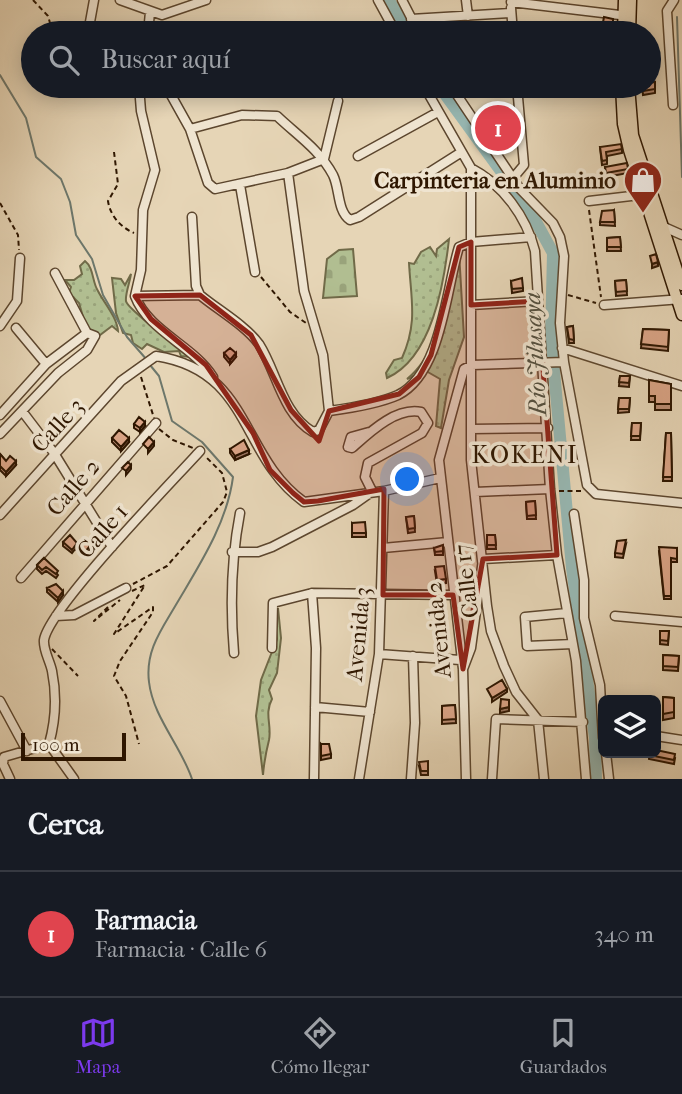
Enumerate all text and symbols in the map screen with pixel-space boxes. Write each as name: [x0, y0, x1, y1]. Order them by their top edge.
search box: [21, 21, 661, 98]
icon: search: [45, 41, 83, 79]
text: Buscar aquí: [101, 44, 230, 75]
pin: 1: [475, 102, 521, 154]
shop icon: Carpinteria en Aluminio: [622, 159, 664, 214]
place label: Carpinteria en Aluminio: [374, 167, 616, 194]
water label: Río Jilusaya: [518, 291, 552, 419]
street label: Calle 3: [26, 393, 89, 458]
district label: KOKENI: [472, 441, 578, 469]
street label: Calle 2: [41, 453, 106, 521]
your location: [390, 462, 424, 496]
street label: Calle 1: [71, 499, 133, 564]
street label: Calle 17: [449, 542, 484, 619]
street label: Avenida 2: [420, 580, 457, 680]
street label: Avenida 3: [341, 586, 376, 683]
map controls: [598, 695, 661, 758]
button: layers: [598, 695, 661, 758]
scale bar: [21, 730, 126, 762]
text: 100 m: [32, 734, 80, 756]
text: Cerca: [28, 807, 103, 842]
text: Farmacia: [95, 905, 197, 936]
text: 1: [47, 921, 55, 948]
text: 340 m: [594, 921, 654, 948]
text: Farmacia · Calle 6: [95, 936, 267, 963]
tab: Mapa: [75, 1014, 120, 1078]
tab: Cómo llegar: [271, 1014, 369, 1078]
tab: Guardados: [520, 1014, 607, 1078]

